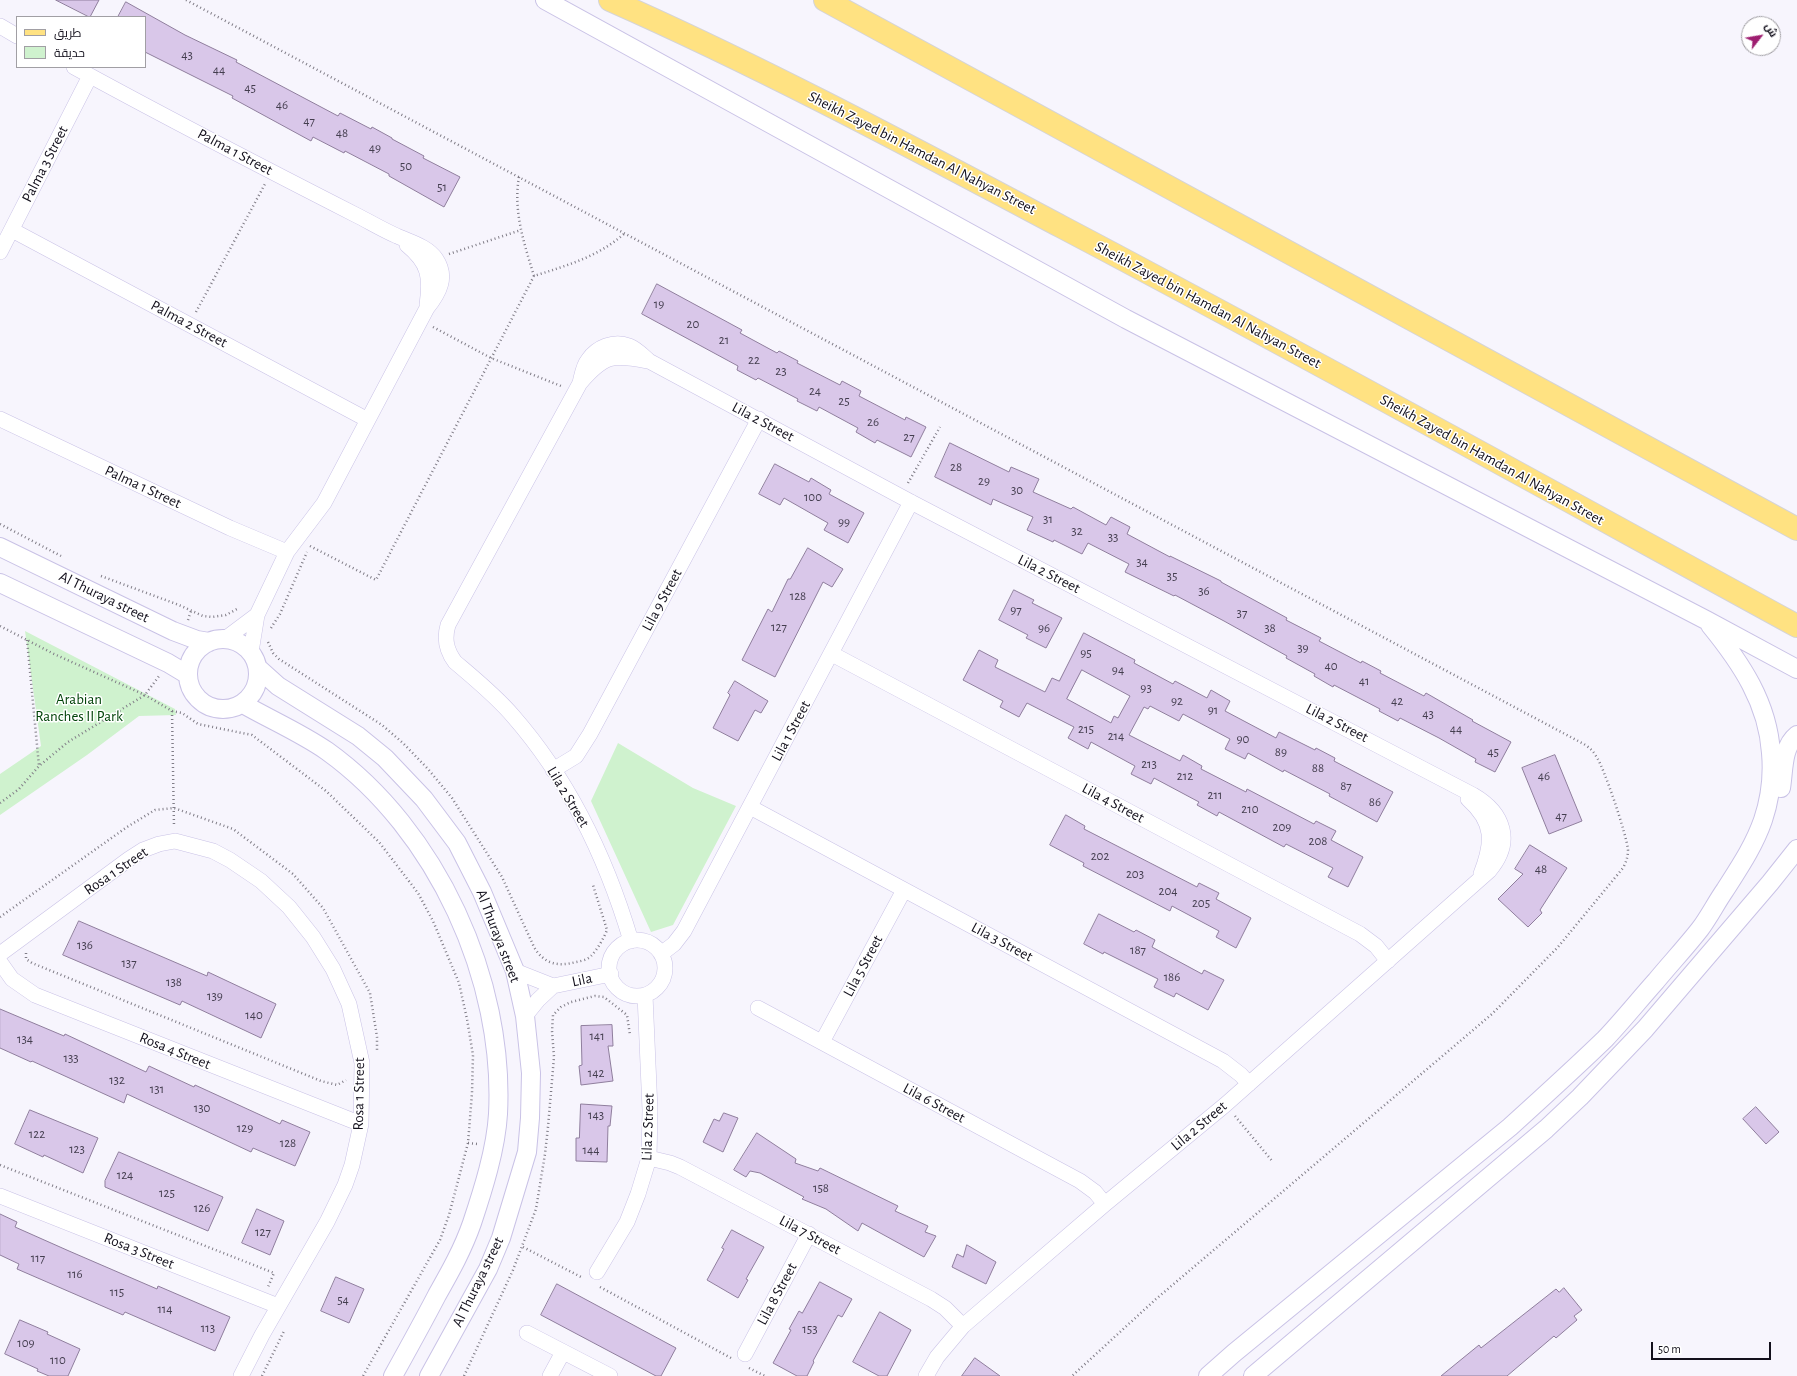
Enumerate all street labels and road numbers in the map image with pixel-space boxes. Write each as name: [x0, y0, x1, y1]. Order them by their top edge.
street label: Sheikh Zayed bin Hamdan Al Nahyan Street: [805, 88, 1039, 218]
street label: Palma 3 Street: [18, 123, 72, 205]
street label: Palma 1 Street: [194, 125, 276, 179]
street label: Sheikh Zayed bin Hamdan Al Nahyan Street: [1092, 238, 1324, 372]
street label: Palma 2 Street: [148, 296, 230, 352]
street label: Sheikh Zayed bin Hamdan Al Nahyan Street: [1377, 391, 1607, 529]
street label: Lila 2 Street: [729, 398, 797, 446]
street label: Palma 1 Street: [102, 461, 184, 513]
street label: Lila 2 Street: [1015, 551, 1083, 597]
street label: Lila 9 Street: [638, 566, 686, 634]
street label: Al Thuraya street: [56, 567, 152, 627]
street label: Lila 1 Street: [768, 698, 814, 764]
street label: Lila 2 Street: [1303, 700, 1371, 746]
street label: Lila 2 Street: [543, 763, 593, 831]
street label: Lila 4 Street: [1079, 779, 1147, 827]
street label: Rosa 1 Street: [81, 843, 151, 899]
street label: Al Thuraya street: [472, 887, 524, 985]
street label: Lila 3 Street: [968, 918, 1036, 966]
street label: Lila 5 Street: [839, 932, 887, 1000]
street label: Lila: [570, 969, 594, 991]
street label: Rosa 4 Street: [137, 1029, 213, 1073]
street label: Rosa 1 Street: [349, 1057, 369, 1131]
street label: Lila 6 Street: [900, 1079, 968, 1127]
street label: Lila 2 Street: [638, 1093, 658, 1161]
street label: Lila 2 Street: [1167, 1097, 1231, 1155]
street label: Lila 7 Street: [776, 1211, 844, 1259]
street label: Rosa 3 Street: [101, 1229, 177, 1273]
street label: Al Thuraya street: [448, 1234, 508, 1330]
street label: Lila 8 Street: [753, 1260, 801, 1328]

